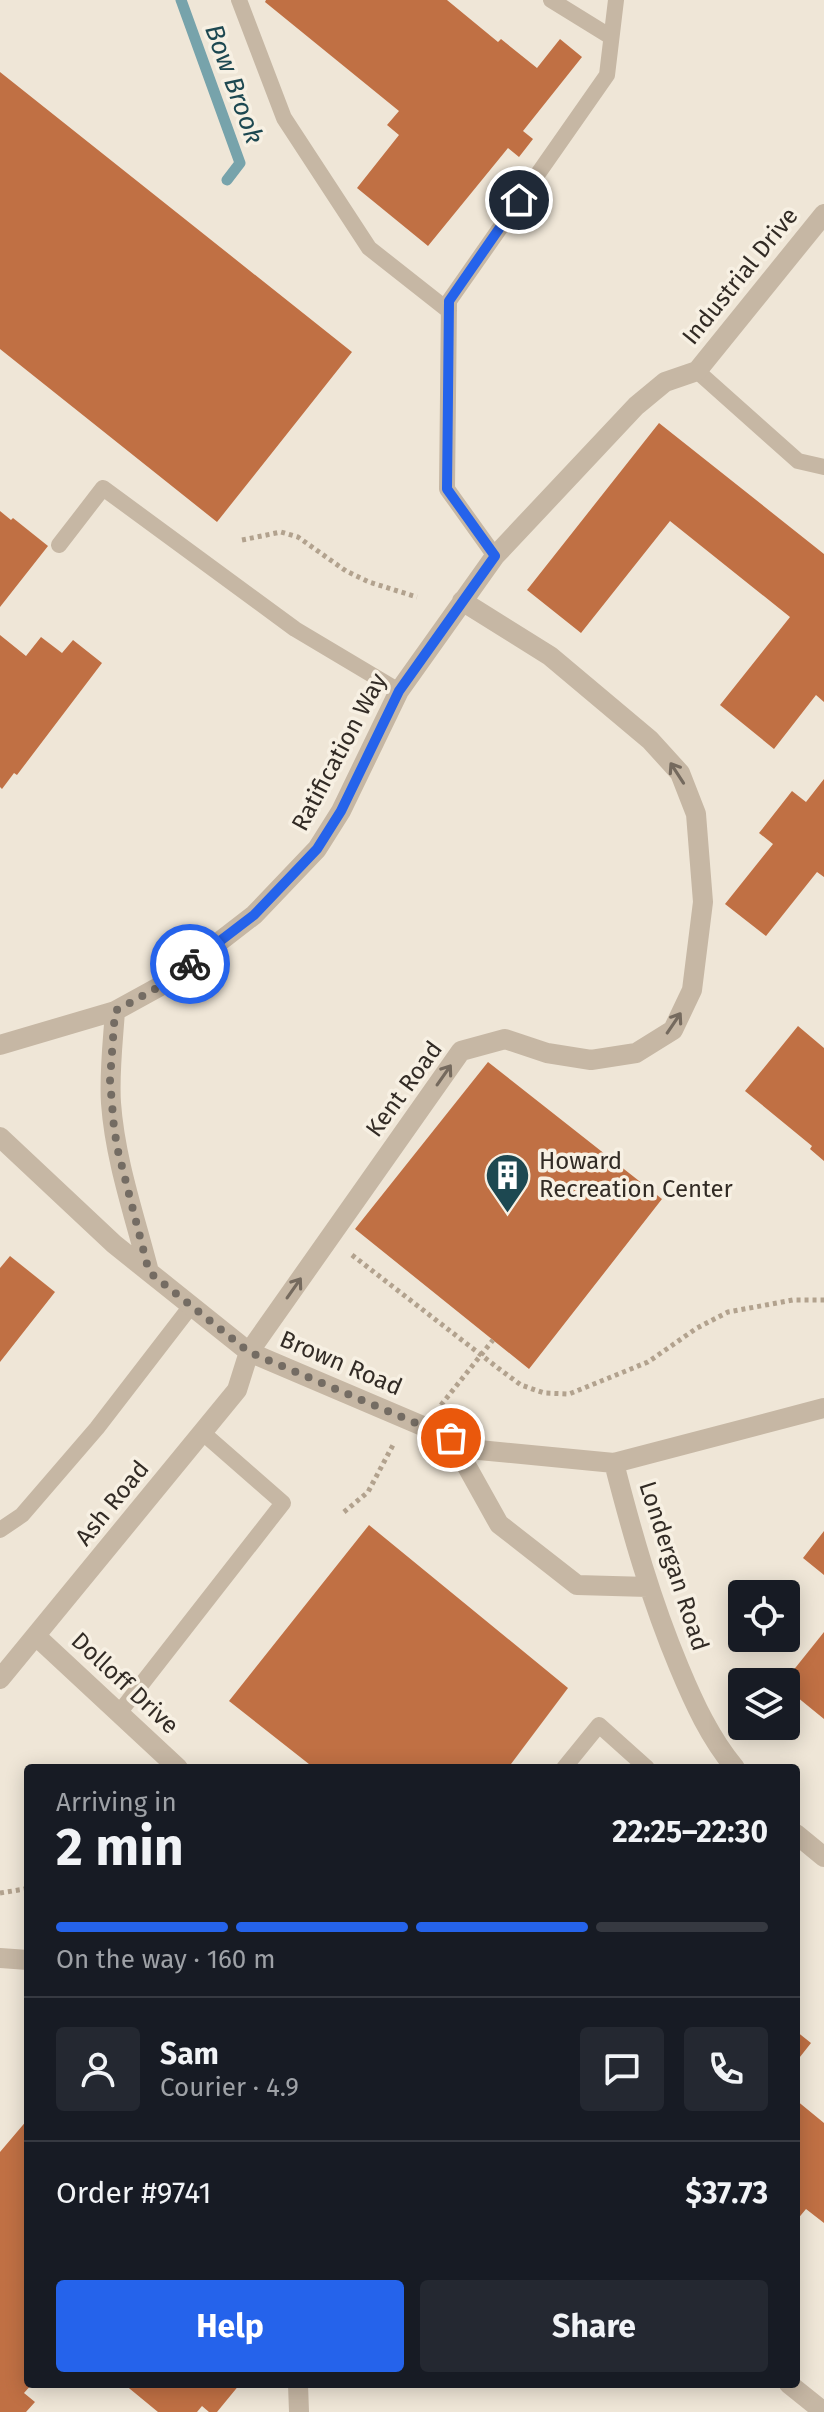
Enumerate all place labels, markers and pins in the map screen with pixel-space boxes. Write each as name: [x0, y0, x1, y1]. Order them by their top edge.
pin: [485, 166, 553, 234]
place label: Howard Recreation Center: [539, 1147, 734, 1203]
building icon: Howard Recreation Center: [484, 1151, 532, 1214]
pin: [417, 1404, 485, 1472]

